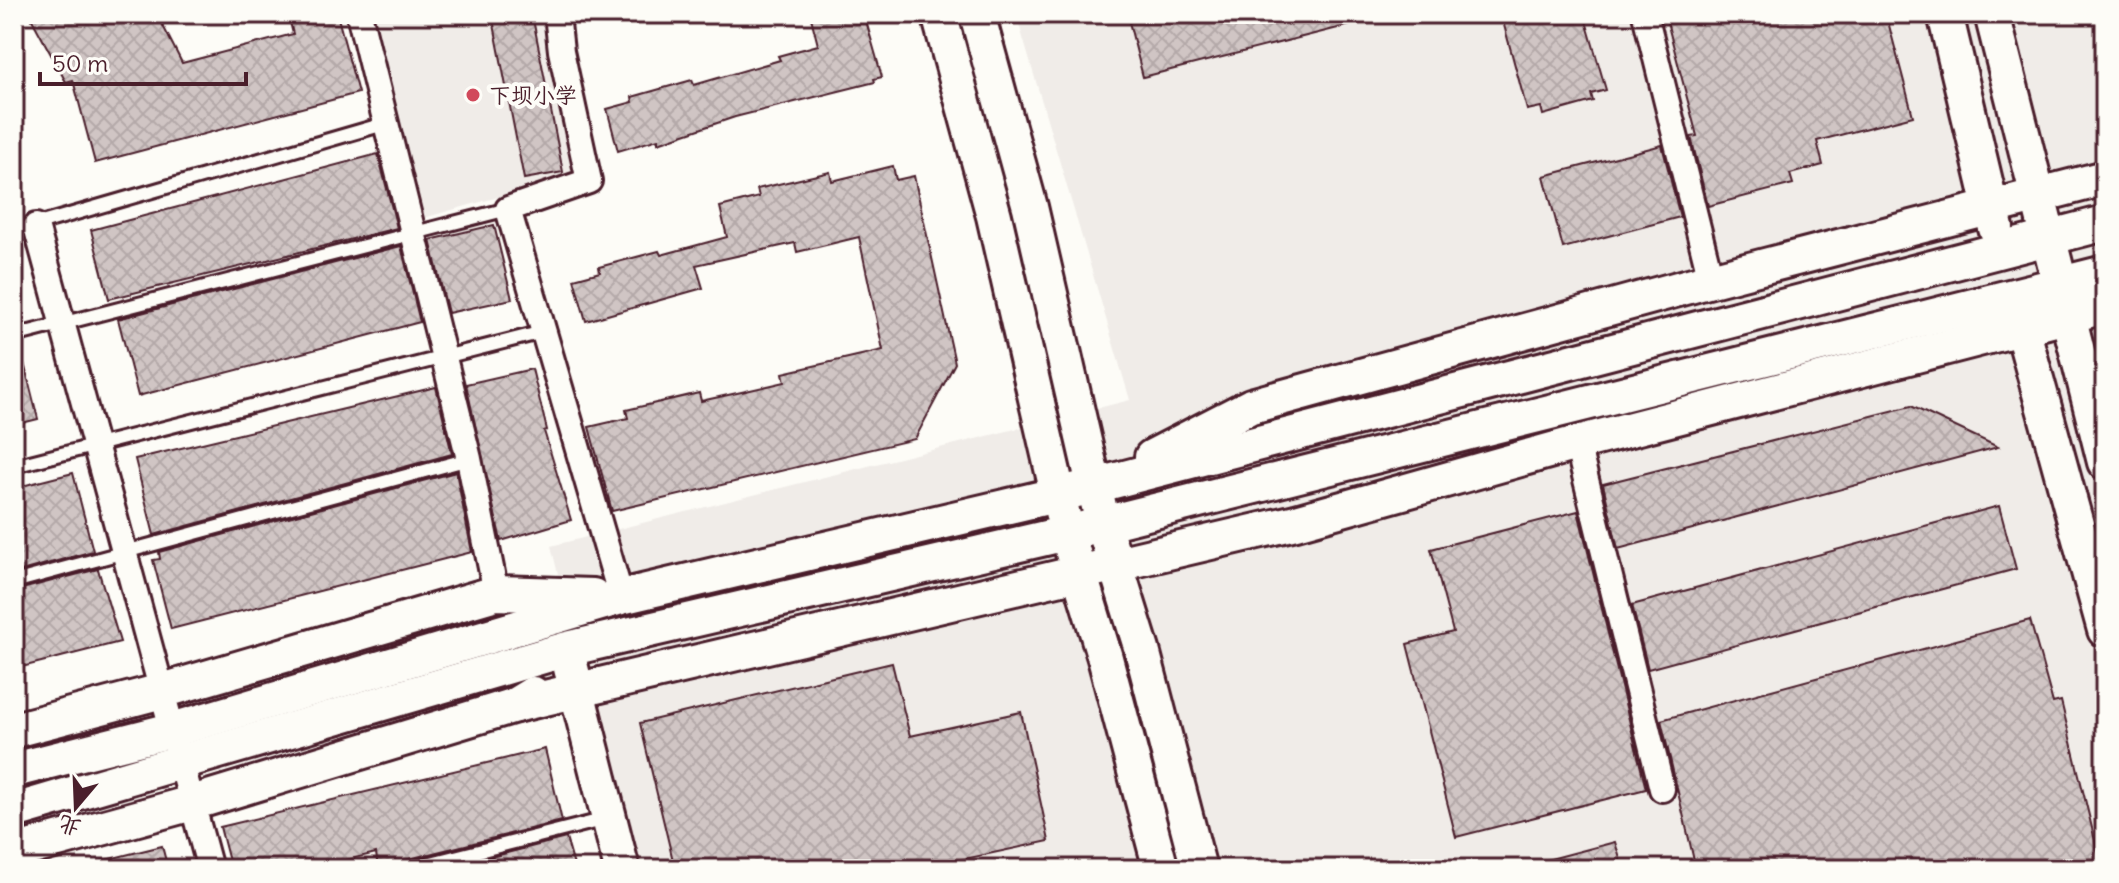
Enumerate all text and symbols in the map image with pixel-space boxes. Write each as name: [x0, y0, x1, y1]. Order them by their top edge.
scale bar: [40, 36, 246, 86]
text: 50 m: [52, 48, 108, 78]
place label: 下坝小学: [489, 81, 577, 109]
marker: 下坝小学: [464, 86, 482, 104]
north arrow: [36, 767, 116, 847]
text: 北: [55, 809, 84, 843]

